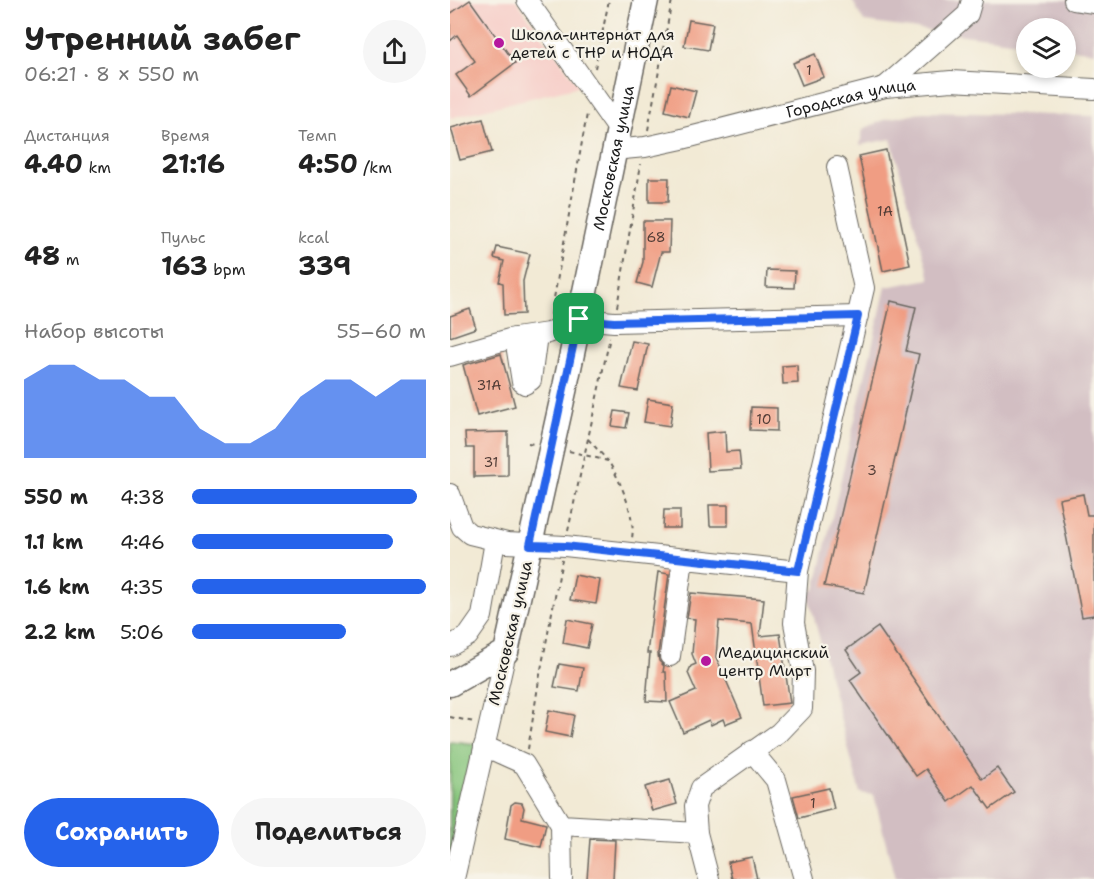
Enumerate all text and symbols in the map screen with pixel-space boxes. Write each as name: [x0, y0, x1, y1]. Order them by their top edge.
text: Утренний забег: [24, 16, 301, 61]
map controls: [1016, 18, 1076, 78]
button: layers: [1016, 18, 1076, 78]
button: share: [363, 20, 426, 83]
place label: Школа-интернат для детей с ТНР и НОДА: [511, 24, 675, 63]
marker: Школа-интернат для детей с ТНР и НОДА: [492, 36, 506, 50]
text: 06:21 · 8 × 550 m: [24, 61, 199, 87]
house number: 1: [806, 61, 812, 79]
street label: Городская улица: [784, 74, 917, 122]
street label: Московская улица: [588, 83, 638, 233]
text: Дистанция: [24, 125, 110, 146]
text: Время: [161, 125, 210, 146]
text: Темп: [298, 125, 337, 146]
text: 4.40: [24, 146, 83, 181]
text: 21:16: [161, 146, 225, 181]
text: 4:50: [298, 146, 358, 181]
text: km: [83, 157, 111, 178]
text: /km: [358, 157, 392, 178]
house number: 1А: [877, 202, 893, 220]
text: Пульс: [161, 227, 206, 248]
text: kcal: [298, 227, 329, 248]
house number: 68: [646, 228, 666, 246]
text: 48: [24, 238, 60, 273]
text: 163: [161, 248, 208, 283]
text: 339: [298, 248, 351, 283]
text: m: [60, 249, 80, 270]
text: bpm: [208, 259, 245, 280]
pin: [553, 293, 604, 344]
icon: arrive: [562, 302, 595, 335]
text: Набор высоты: [24, 318, 164, 344]
text: 55–60 m: [337, 318, 426, 344]
house number: 31А: [476, 376, 502, 394]
house number: 10: [756, 410, 772, 428]
house number: 31: [484, 453, 498, 471]
house number: 3: [867, 461, 877, 479]
text: 550 m: [24, 484, 88, 510]
text: 4:38: [120, 484, 165, 510]
text: 1.1 km: [24, 529, 83, 555]
text: 4:46: [120, 529, 165, 555]
street label: Московская улица: [483, 559, 537, 707]
text: 1.6 km: [24, 574, 90, 600]
text: 4:35: [120, 574, 163, 600]
text: 2.2 km: [24, 619, 95, 645]
text: 5:06: [120, 619, 164, 645]
place label: Медицинский центр Мирт: [718, 642, 829, 681]
marker: Медицинский центр Мирт: [699, 654, 713, 668]
house number: 1: [810, 794, 816, 812]
button: Сохранить: [24, 798, 219, 867]
button: Поделиться: [231, 798, 426, 867]

